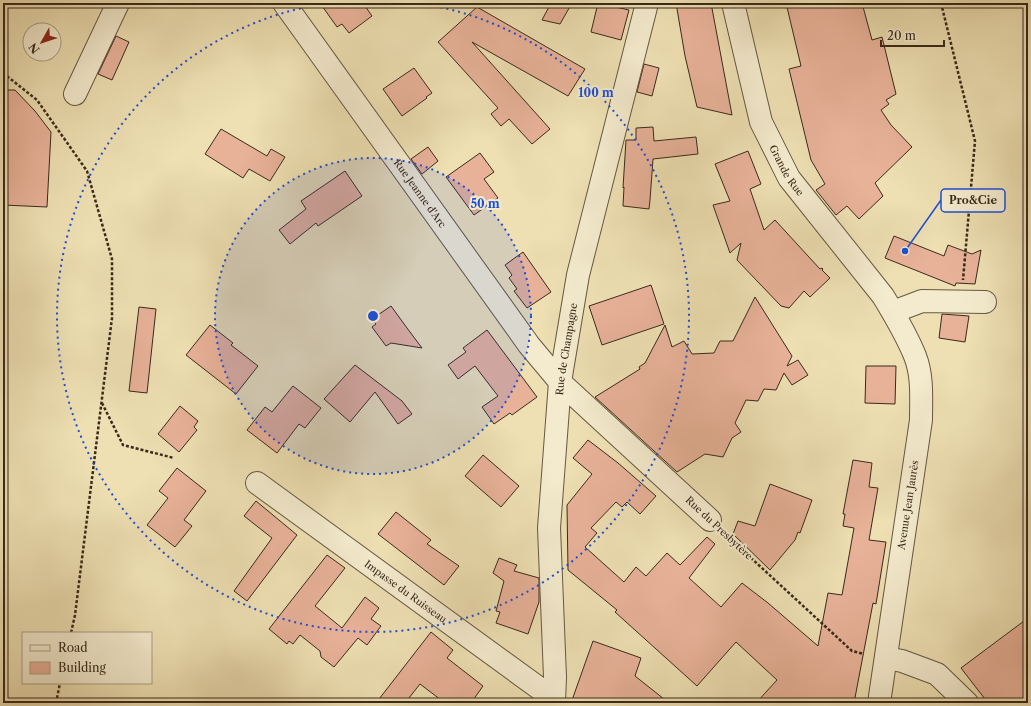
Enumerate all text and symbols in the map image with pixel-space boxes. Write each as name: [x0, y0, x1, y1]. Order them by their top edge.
north arrow: [22, 22, 62, 62]
scale bar: [881, 22, 944, 48]
text: 20 m: [887, 28, 916, 43]
text: N: [26, 40, 43, 56]
text: 100 m: [578, 85, 614, 100]
street label: Grande Rue: [767, 142, 807, 199]
street label: Rue Jeanne d'Arc: [391, 156, 449, 230]
callout: Pro&Cie: [941, 189, 1005, 212]
text: Pro&Cie: [949, 193, 997, 207]
text: 50 m: [470, 196, 500, 211]
street label: Rue de Champagne: [553, 302, 580, 396]
centre of rings: [366, 309, 380, 323]
street label: Avenue Jean Jaurès: [894, 459, 921, 552]
street label: Rue du Presbytère: [683, 493, 756, 563]
street label: Impasse du Ruisseau: [362, 557, 450, 626]
legend: [22, 632, 152, 684]
text: Road: [58, 640, 88, 655]
text: Building: [58, 660, 106, 675]

